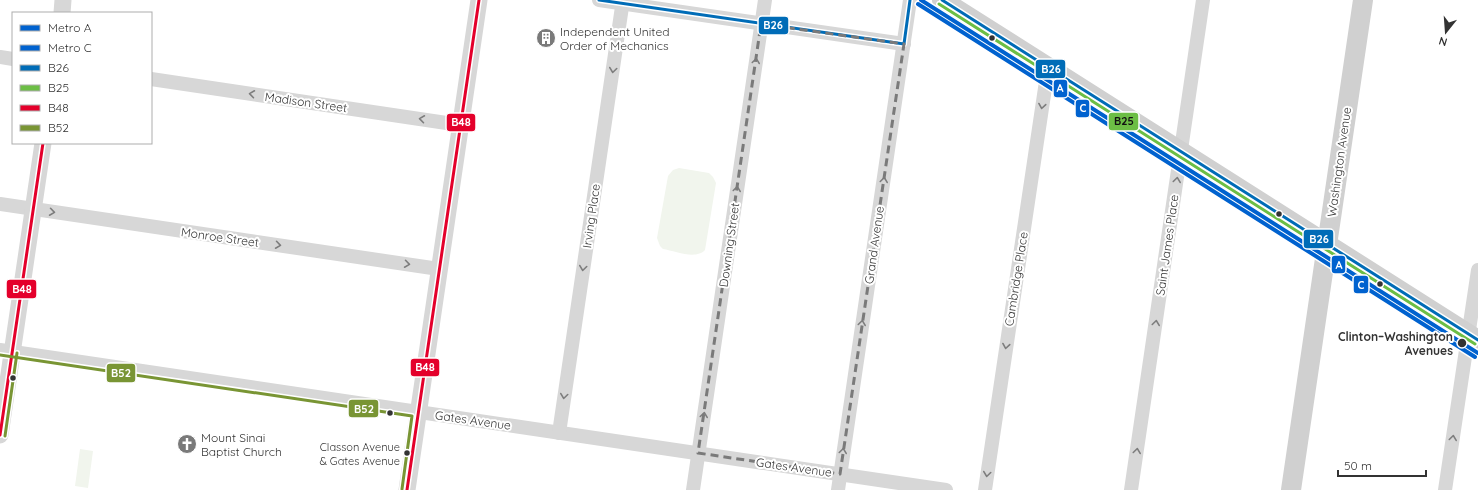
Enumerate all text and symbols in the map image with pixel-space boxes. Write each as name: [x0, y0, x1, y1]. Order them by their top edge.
legend: [12, 12, 152, 144]
north arrow: [1426, 12, 1466, 52]
line badge: B26: [758, 16, 789, 35]
text: B26: [763, 18, 783, 32]
text: Metro A: [48, 20, 92, 35]
place label: Independent United Order of Mechanics: [560, 24, 669, 53]
building icon: Independent United Order of Mechanics: [535, 27, 557, 49]
unlabelled marker: [987, 33, 997, 43]
text: N: [1437, 34, 1449, 49]
text: Metro C: [48, 40, 92, 55]
one-way arrow: [751, 57, 760, 64]
line badge: B26: [1035, 59, 1066, 79]
text: B26: [48, 60, 69, 75]
text: B26: [1041, 62, 1061, 76]
one-way arrow: [609, 67, 618, 73]
line badge: A: [1053, 79, 1068, 98]
text: B25: [48, 80, 69, 95]
text: A: [1056, 81, 1064, 95]
street label: Madison Street: [264, 89, 348, 115]
one-way arrow: [248, 90, 255, 99]
line badge: C: [1075, 99, 1090, 118]
text: B48: [48, 100, 69, 115]
text: C: [1080, 101, 1087, 115]
one-way arrow: [1038, 103, 1047, 110]
street label: Washington Avenue: [1324, 106, 1354, 218]
line badge: B25: [1108, 112, 1139, 131]
line badge: B48: [446, 113, 476, 132]
text: B25: [1114, 114, 1134, 128]
one-way arrow: [419, 115, 425, 124]
text: B48: [451, 115, 471, 129]
text: B52: [48, 120, 69, 135]
one-way arrow: [879, 177, 888, 183]
one-way arrow: [1172, 177, 1181, 183]
street label: Irving Place: [579, 183, 603, 249]
one-way arrow: [732, 186, 741, 192]
street label: Saint James Place: [1152, 193, 1182, 296]
street label: Downing Street: [716, 202, 742, 288]
street label: Grand Avenue: [861, 205, 887, 285]
one-way arrow: [49, 207, 56, 216]
unlabelled marker: [1274, 209, 1284, 219]
street label: Monroe Street: [180, 224, 260, 250]
line badge: B26: [1303, 229, 1334, 249]
street label: Cambridge Place: [1001, 231, 1031, 327]
text: B26: [1309, 232, 1329, 246]
one-way arrow: [275, 240, 281, 249]
line badge: A: [1331, 255, 1346, 274]
text: A: [1335, 258, 1343, 272]
one-way arrow: [404, 259, 410, 268]
one-way arrow: [579, 264, 588, 271]
line badge: C: [1353, 275, 1369, 294]
text: C: [1358, 278, 1365, 292]
line badge: B48: [6, 279, 37, 299]
unlabelled marker: [1375, 279, 1385, 289]
text: B48: [12, 282, 32, 296]
one-way arrow: [857, 320, 866, 326]
one-way arrow: [1151, 320, 1160, 326]
place label: Clinton–Washington Avenues: [1338, 329, 1453, 358]
marker: Clinton–Washington Avenues: [1456, 337, 1468, 349]
one-way arrow: [1002, 343, 1011, 349]
line badge: B48: [410, 358, 440, 377]
text: B48: [415, 360, 435, 374]
line badge: B52: [106, 363, 136, 383]
text: B52: [111, 366, 131, 380]
unlabelled marker: [8, 373, 18, 383]
one-way arrow: [560, 393, 569, 399]
line badge: B52: [348, 399, 379, 418]
text: B52: [354, 402, 374, 416]
street label: Gates Avenue: [434, 407, 512, 433]
unlabelled marker: [385, 408, 395, 418]
one-way arrow: [699, 412, 708, 418]
place label: Mount Sinai Baptist Church: [201, 430, 282, 459]
church icon: Mount Sinai Baptist Church: [176, 433, 198, 455]
one-way arrow: [1448, 435, 1457, 441]
place label: Classon Avenue & Gates Avenue: [319, 440, 400, 468]
marker: Classon Avenue & Gates Avenue: [402, 448, 412, 458]
one-way arrow: [838, 448, 847, 454]
one-way arrow: [1132, 448, 1141, 454]
scale bar: [1338, 452, 1426, 478]
street label: Gates Avenue: [755, 454, 833, 480]
text: 50 m: [1344, 458, 1372, 473]
one-way arrow: [983, 471, 992, 477]

